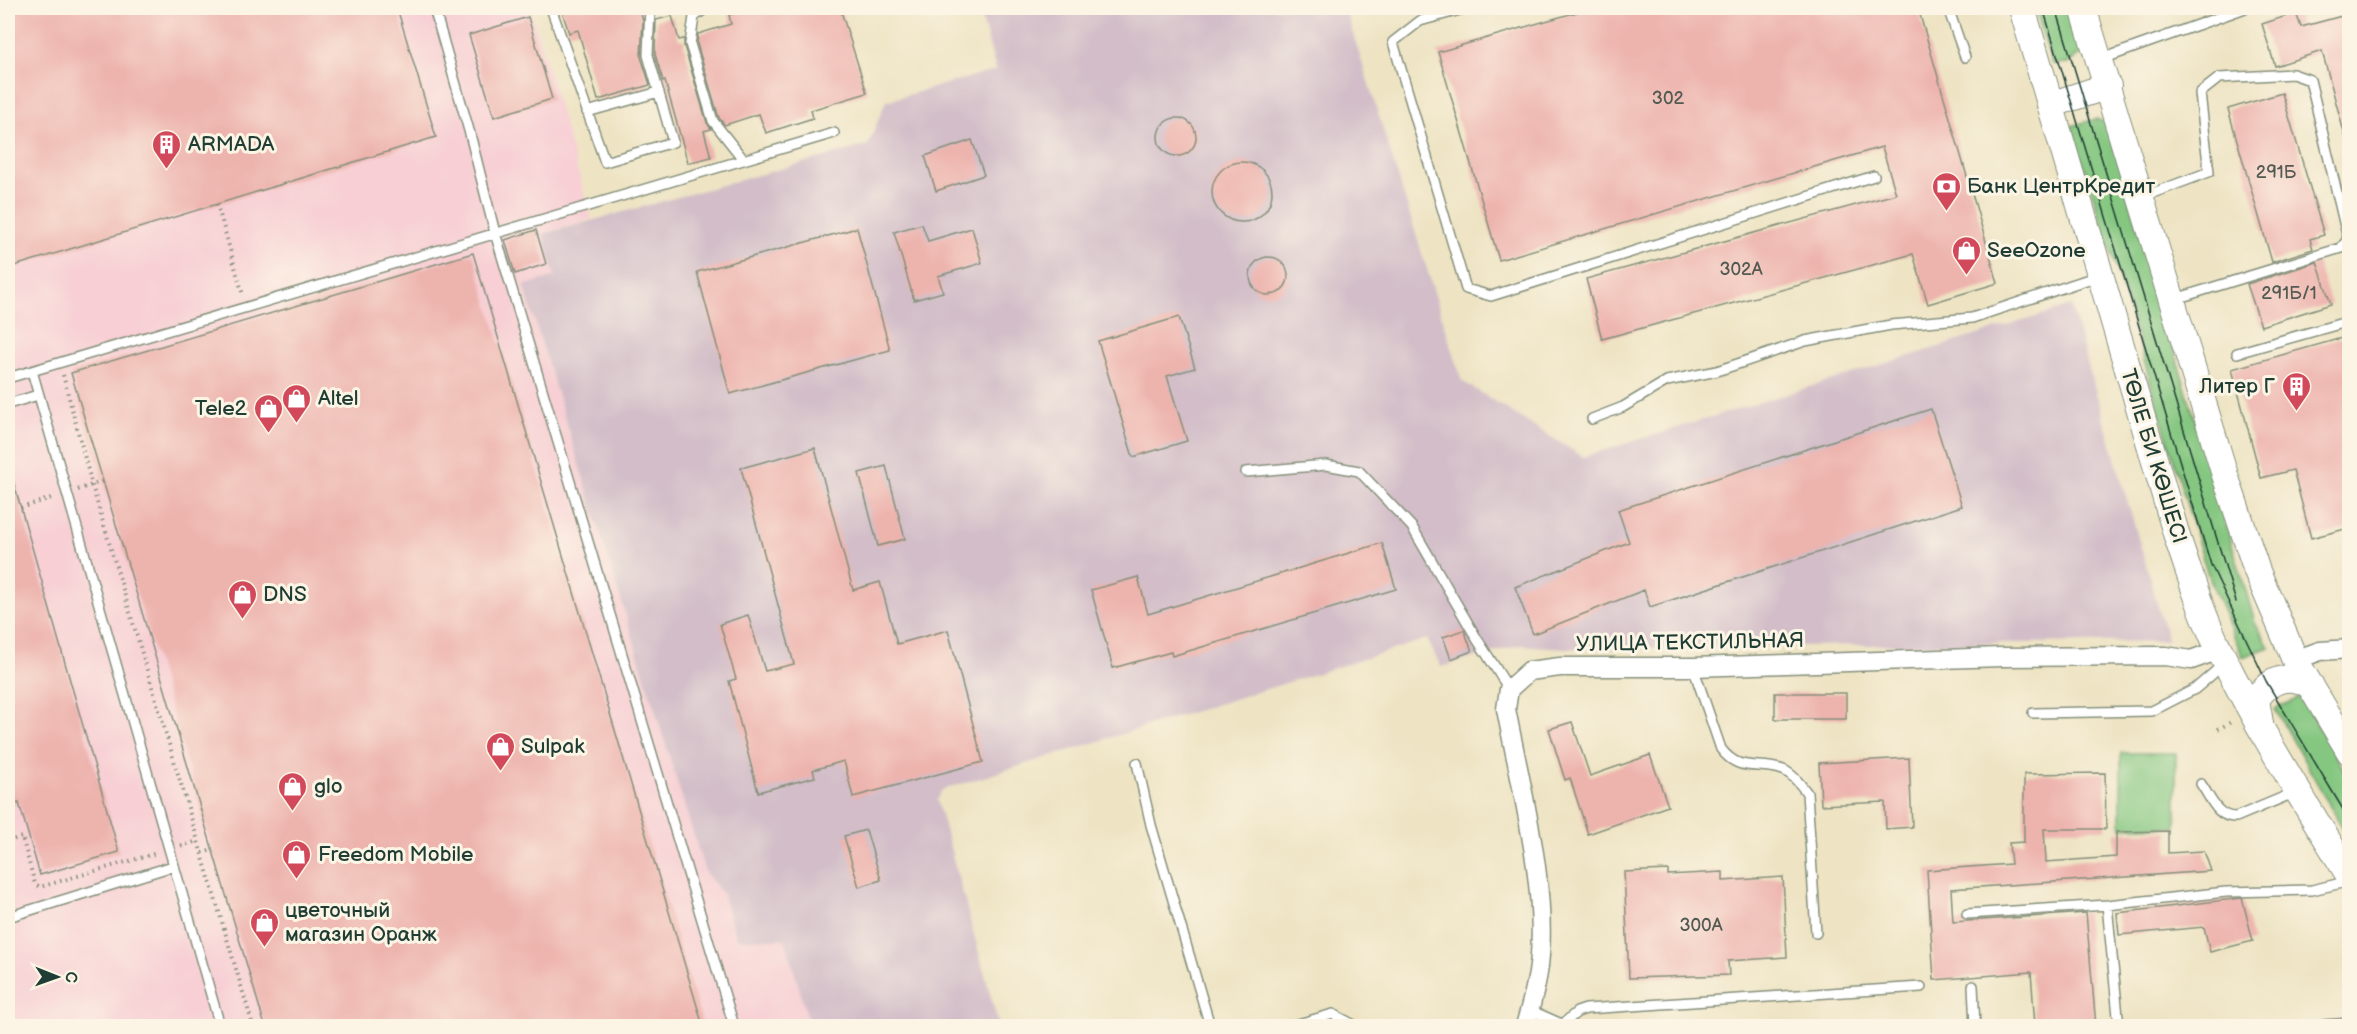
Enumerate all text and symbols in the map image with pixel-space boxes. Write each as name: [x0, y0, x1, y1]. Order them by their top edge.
house number: 302: [1652, 88, 1685, 109]
building icon: ARMADA: [151, 128, 183, 170]
place label: ARMADA: [188, 132, 274, 157]
house number: 291Б: [2256, 162, 2297, 183]
bank icon: Банк ЦентрКредит: [1930, 170, 1962, 212]
place label: Банк ЦентрКредит: [1967, 174, 2156, 199]
shop icon: SeeОzone: [1950, 234, 1982, 276]
place label: SeeОzone: [1987, 238, 2086, 263]
house number: 302А: [1719, 259, 1763, 280]
house number: 291Б/1: [2261, 283, 2317, 304]
street label: ТӨЛЕ БИ КӨШЕСІ: [2115, 366, 2192, 546]
building icon: Литер Г: [2280, 370, 2312, 412]
place label: Литер Г: [2198, 374, 2275, 399]
shop icon: Altel: [281, 382, 313, 424]
place label: Altel: [318, 386, 358, 411]
shop icon: Tele2: [252, 392, 284, 434]
place label: Tele2: [195, 396, 248, 421]
shop icon: DNS: [226, 578, 258, 620]
place label: DNS: [263, 582, 307, 607]
street label: УЛИЦА ТЕКСТИЛЬНАЯ: [1576, 628, 1804, 657]
shop icon: Sulpak: [484, 730, 516, 772]
place label: Sulpak: [521, 734, 585, 759]
shop icon: glo: [277, 770, 309, 812]
place label: glo: [314, 774, 343, 799]
shop icon: Freedom Mobile: [281, 838, 313, 880]
place label: Freedom Mobile: [318, 842, 473, 867]
place label: цветочный магазин Оранж: [285, 898, 437, 947]
shop icon: цветочный магазин Оранж: [248, 906, 280, 948]
house number: 300А: [1679, 915, 1723, 936]
north arrow: [27, 947, 87, 1007]
text: С: [61, 972, 80, 983]

